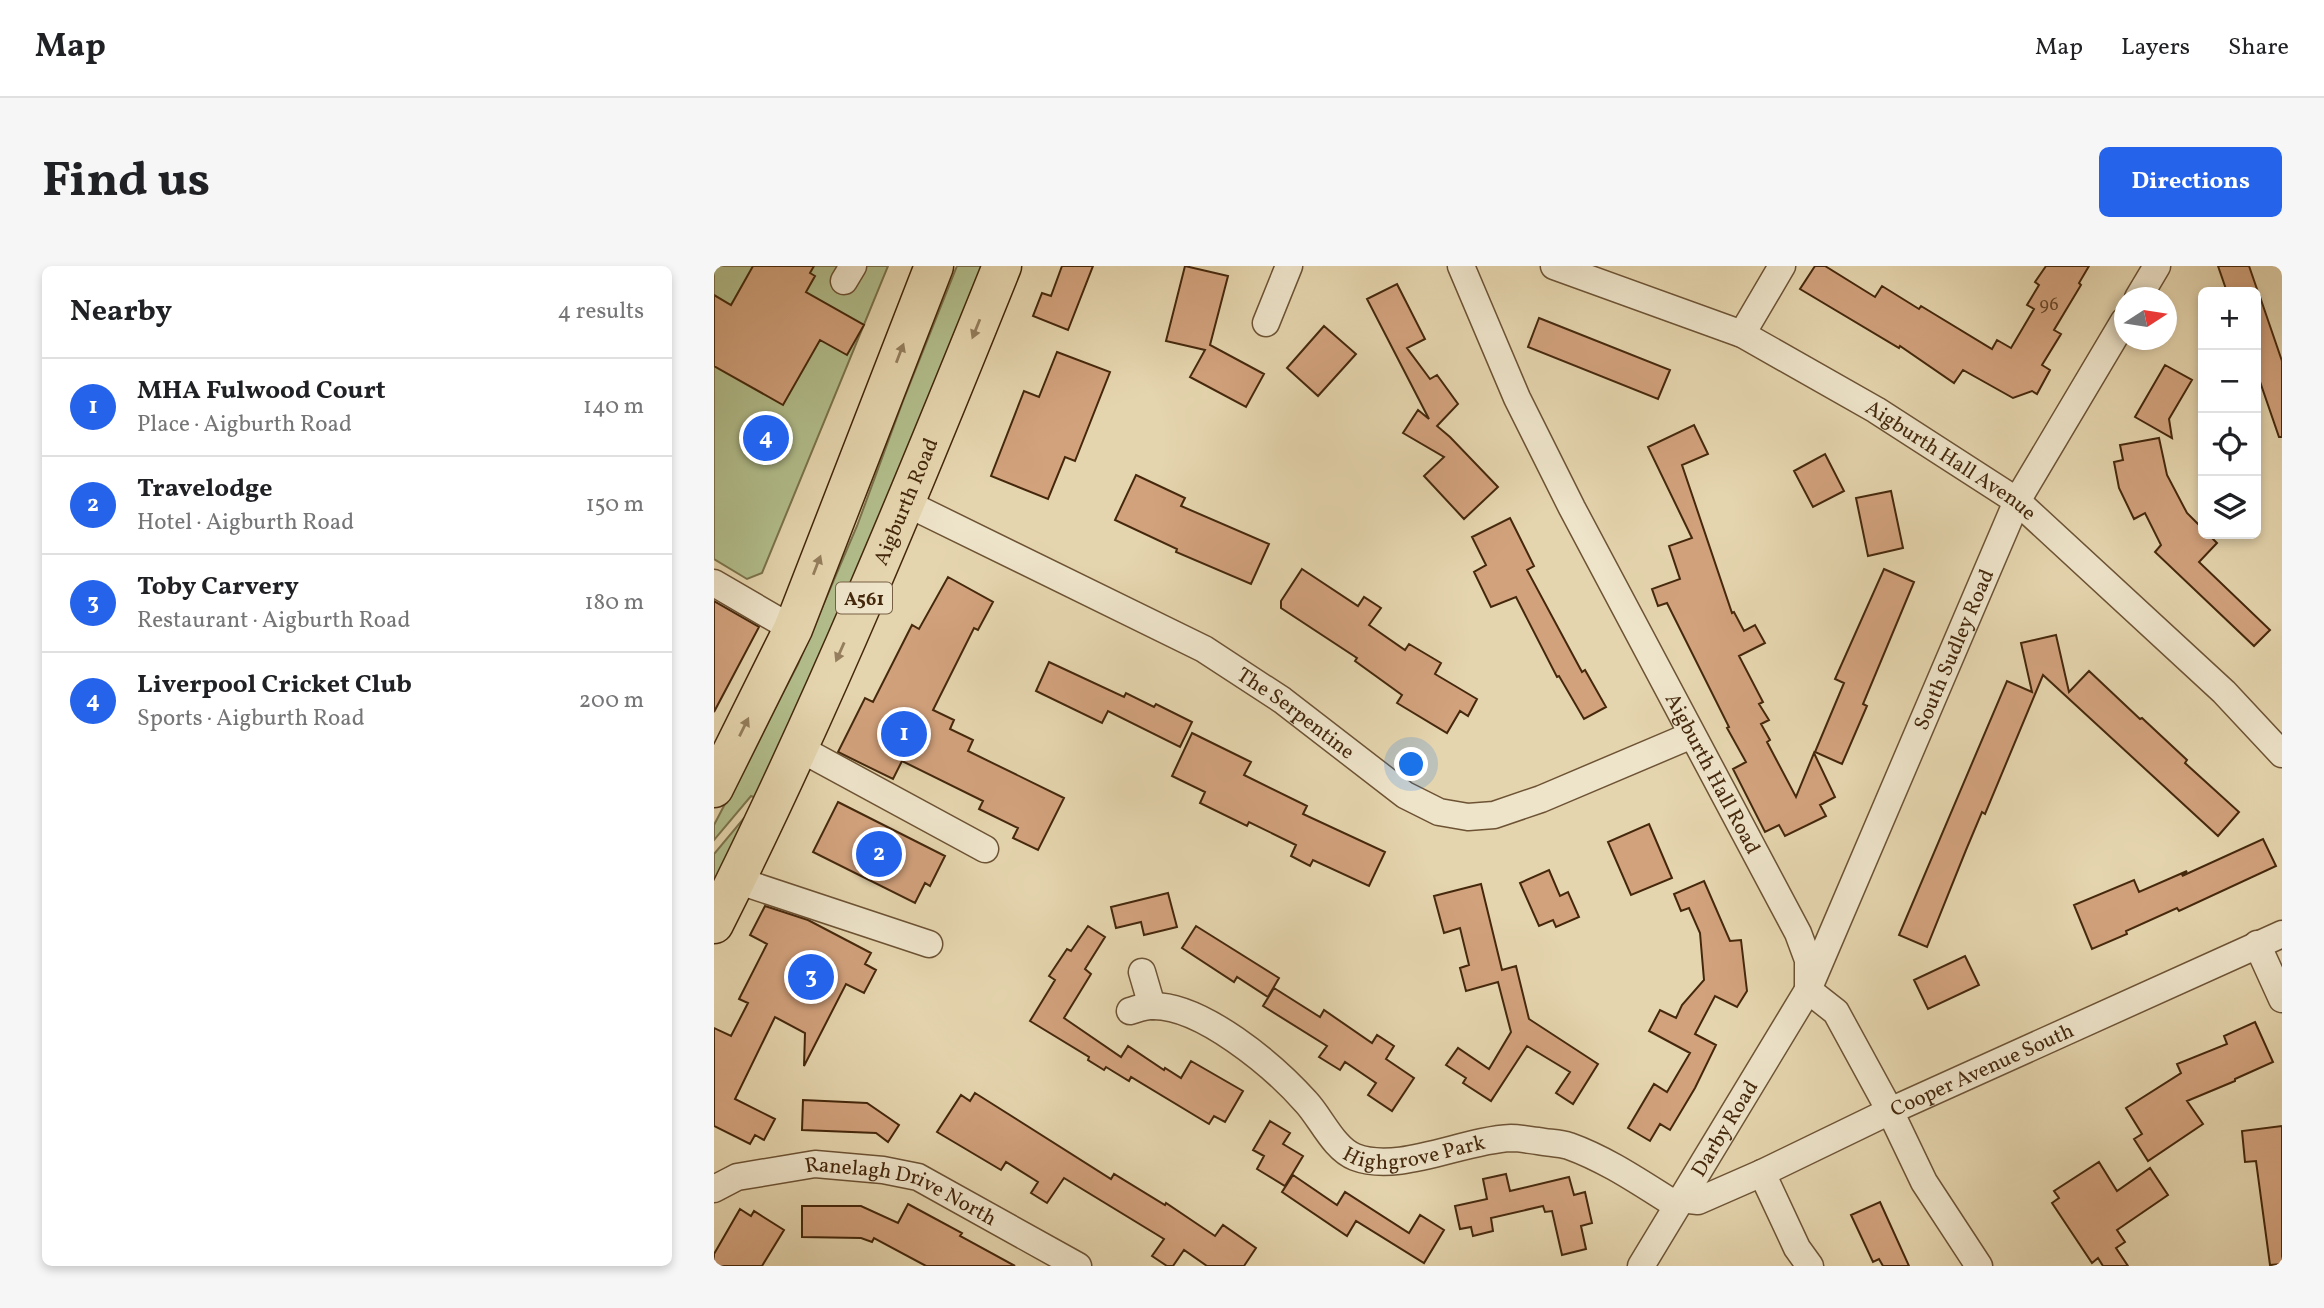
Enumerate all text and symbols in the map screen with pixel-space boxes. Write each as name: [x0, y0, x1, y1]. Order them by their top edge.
text: Map: [35, 25, 106, 71]
text: Map: [2035, 31, 2083, 65]
text: Layers: [2121, 31, 2190, 65]
text: Share: [2228, 31, 2289, 65]
button: Directions: [2099, 147, 2282, 217]
text: Find us: [42, 148, 210, 217]
north arrow: [2114, 287, 2177, 350]
map controls: [2198, 287, 2261, 539]
button: +: [2198, 287, 2261, 350]
text: Nearby: [70, 291, 172, 333]
house number: 96: [2039, 293, 2059, 318]
text: 4 results: [558, 296, 644, 328]
one-way arrow: [971, 319, 982, 340]
one-way arrow: [894, 343, 905, 364]
button: −: [2198, 350, 2261, 413]
text: MHA Fulwood Court: [137, 373, 386, 409]
text: 1: [88, 391, 98, 423]
text: 140 m: [583, 391, 644, 423]
street label: Aigburth Hall Avenue: [1859, 394, 2042, 528]
text: Place · Aigburth Road: [137, 409, 352, 441]
pin: 4: [743, 412, 789, 464]
button: locate: [2198, 413, 2261, 476]
street label: Aigburth Road: [867, 434, 946, 570]
text: Travelodge: [137, 471, 273, 507]
button: layers: [2198, 476, 2261, 539]
text: 2: [87, 489, 99, 521]
text: 150 m: [586, 489, 644, 521]
text: Hotel · Aigburth Road: [137, 507, 354, 539]
one-way arrow: [812, 555, 823, 576]
street label: South Sudley Road: [1908, 565, 2002, 735]
text: Toby Carvery: [137, 569, 299, 605]
road number: A561: [836, 582, 892, 614]
text: 3: [87, 587, 99, 619]
text: 180 m: [585, 587, 644, 619]
text: Restaurant · Aigburth Road: [137, 605, 411, 637]
one-way arrow: [834, 641, 845, 662]
street label: The Serpentine: [1231, 661, 1360, 767]
text: Liverpool Cricket Club: [137, 667, 412, 703]
text: 4: [86, 685, 100, 717]
text: 200 m: [579, 685, 644, 717]
street label: Aigburth Hall Road: [1657, 688, 1767, 860]
text: Sports · Aigburth Road: [137, 703, 365, 735]
pin: 1: [881, 708, 927, 760]
one-way arrow: [739, 717, 750, 737]
your location: [1394, 747, 1428, 781]
pin: 2: [856, 828, 902, 880]
pin: 3: [788, 951, 834, 1003]
street label: Cooper Avenue South: [1886, 1017, 2079, 1125]
street label: Darby Road: [1685, 1075, 1766, 1183]
street label: Highgrove Park: [1337, 1129, 1489, 1178]
street label: Ranelagh Drive North: [803, 1151, 1002, 1234]

